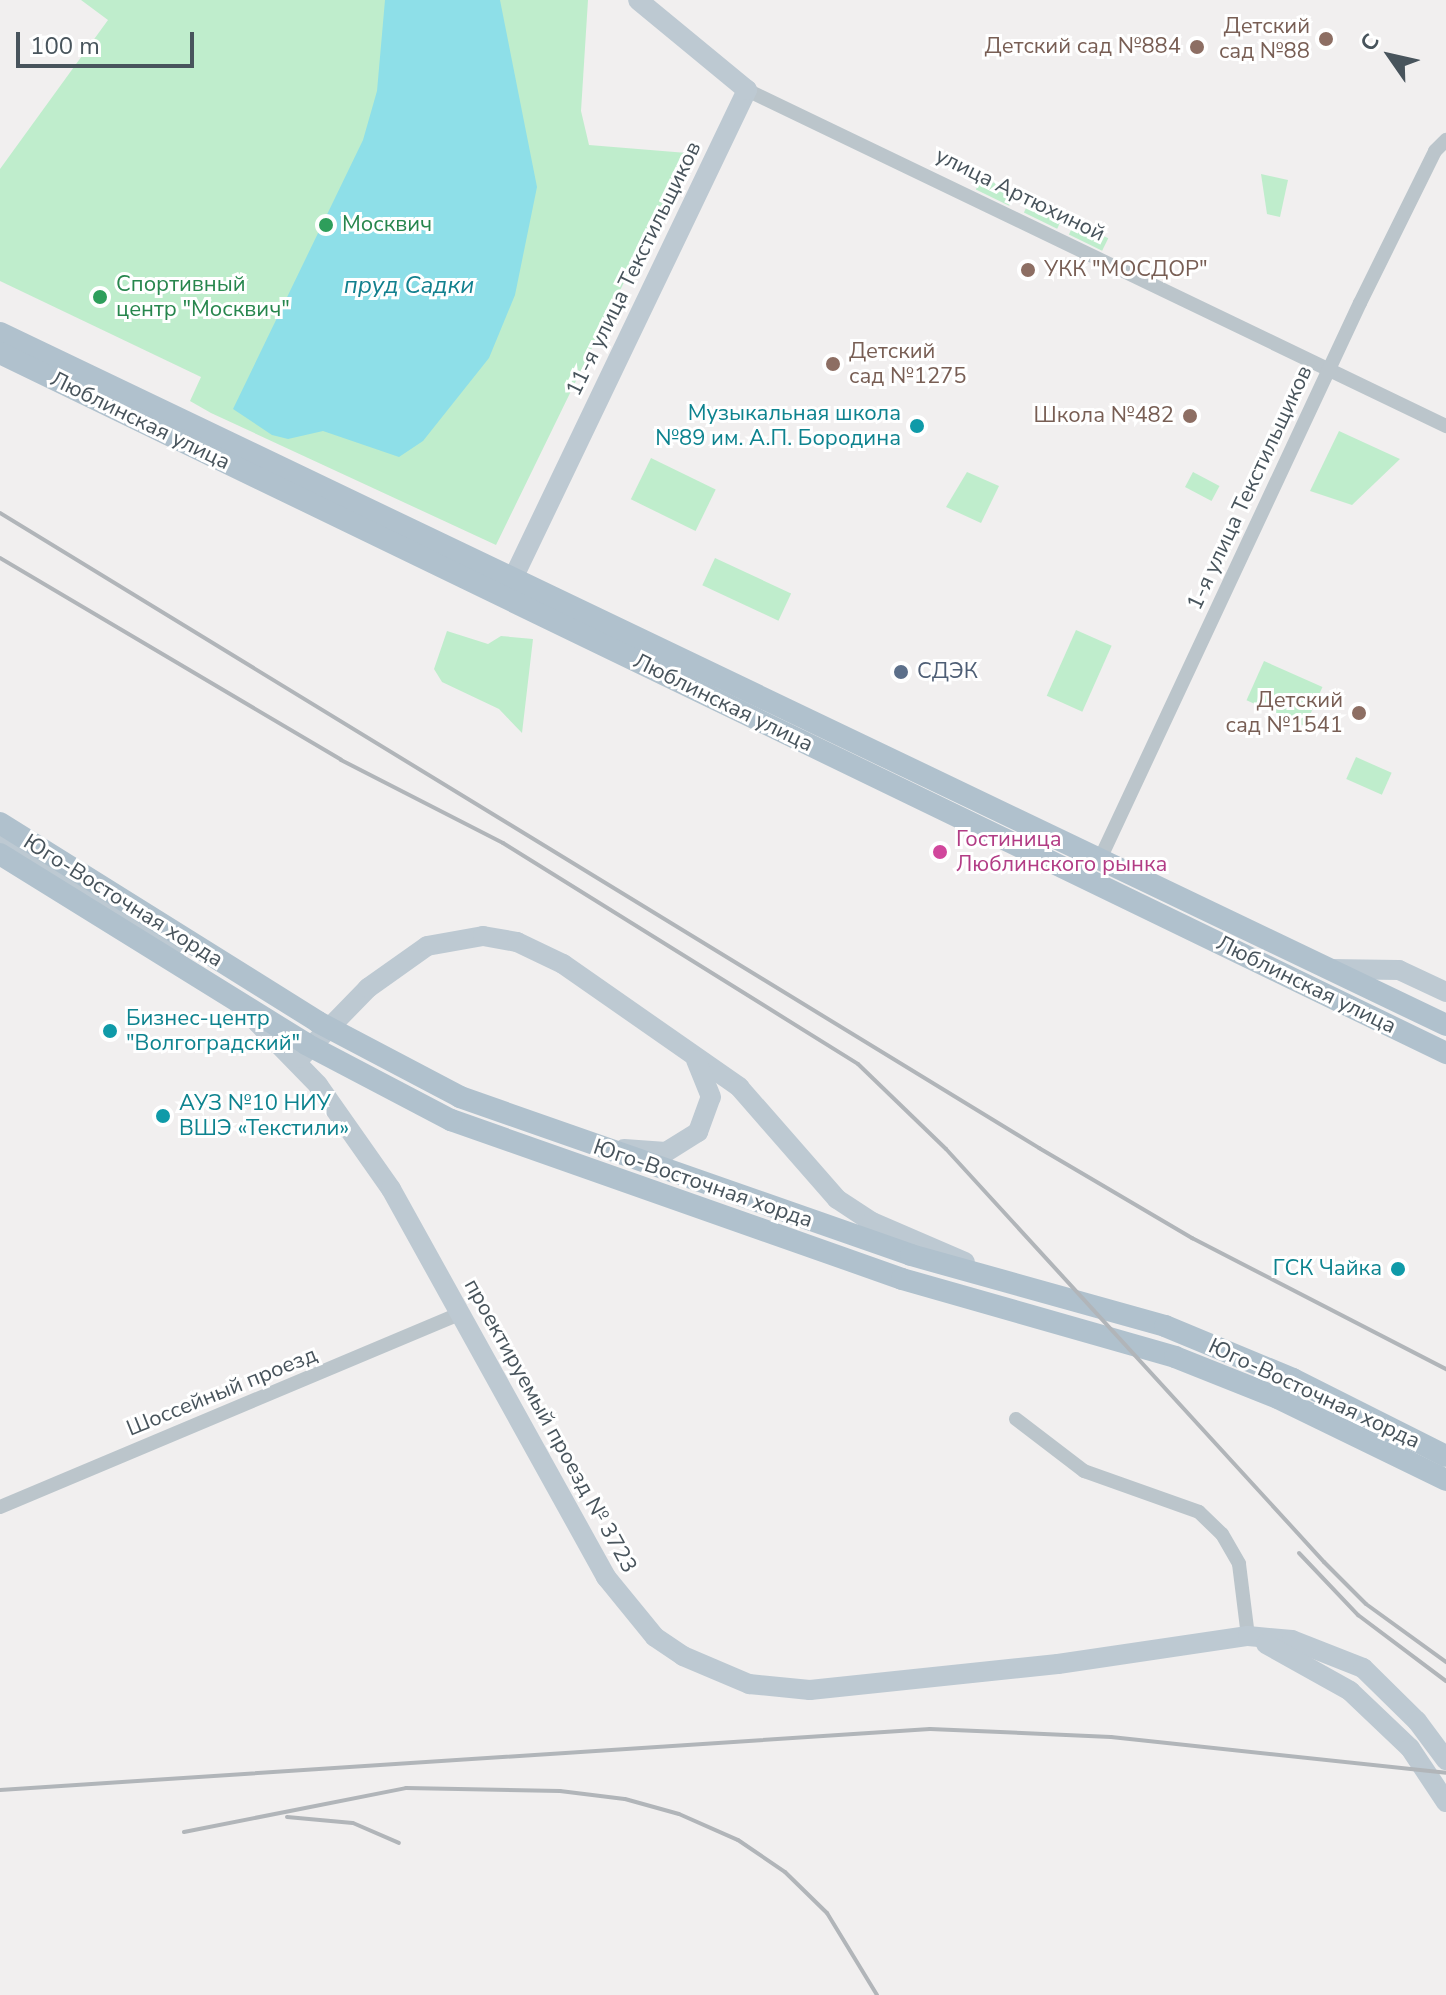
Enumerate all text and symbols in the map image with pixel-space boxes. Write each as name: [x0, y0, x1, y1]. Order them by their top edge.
place label: Детский сад №88: [1219, 13, 1310, 64]
scale bar: [20, 16, 198, 66]
north arrow: [1350, 16, 1430, 96]
text: С: [1353, 28, 1387, 57]
text: 100 m: [30, 30, 100, 62]
marker: Детский сад №88: [1317, 30, 1335, 48]
place label: Детский сад №884: [985, 34, 1181, 60]
marker: Детский сад №884: [1188, 38, 1206, 56]
street label: 11-я улица Текстильщиков: [561, 137, 707, 401]
street label: улица Артюхиной: [931, 143, 1109, 247]
place label: Москвич: [342, 212, 432, 238]
marker: Москвич: [317, 216, 335, 234]
place label: УКК "МОСДОР": [1044, 257, 1208, 283]
marker: УКК "МОСДОР": [1019, 261, 1037, 279]
place label: Спортивный центр "Москвич": [116, 271, 290, 322]
water label: пруд Садки: [344, 272, 474, 300]
marker: Спортивный центр "Москвич": [91, 288, 109, 306]
place label: Детский сад №1275: [849, 338, 966, 390]
marker: Детский сад №1275: [824, 355, 842, 373]
street label: 1-я улица Текстильщиков: [1182, 362, 1318, 614]
street label: Люблинская улица: [46, 366, 234, 476]
place label: Музыкальная школа №89 им. А.П. Бородина: [655, 400, 901, 452]
place label: Школа №482: [1034, 403, 1174, 429]
marker: Школа №482: [1181, 407, 1199, 425]
marker: Музыкальная школа №89 им. А.П. Бородина: [908, 417, 926, 435]
street label: Люблинская улица: [629, 648, 817, 758]
place label: СДЭК: [917, 659, 978, 685]
marker: СДЭК: [892, 663, 910, 681]
place label: Детский сад №1541: [1226, 687, 1343, 738]
marker: Детский сад №1541: [1350, 704, 1368, 722]
place label: Гостиница Люблинского рынка: [956, 826, 1167, 878]
street label: Юго-Восточная хорда: [18, 829, 228, 973]
marker: Гостиница Люблинского рынка: [931, 843, 949, 861]
street label: Люблинская улица: [1212, 930, 1400, 1040]
place label: Бизнес-центр "Волгоградский": [126, 1005, 300, 1056]
marker: Бизнес-центр "Волгоградский": [101, 1022, 119, 1040]
place label: АУЗ №10 НИУ ВШЭ «Текстили»: [179, 1090, 349, 1142]
marker: АУЗ №10 НИУ ВШЭ «Текстили»: [154, 1107, 172, 1125]
street label: Юго-Восточная хорда: [590, 1134, 816, 1234]
place label: ГСК Чайка: [1273, 1256, 1382, 1282]
marker: ГСК Чайка: [1389, 1260, 1407, 1278]
street label: проектируемый проезд № 3723: [458, 1274, 642, 1578]
street label: Юго-Восточная хорда: [1204, 1333, 1424, 1455]
street label: Шоссейный проезд: [123, 1342, 321, 1442]

